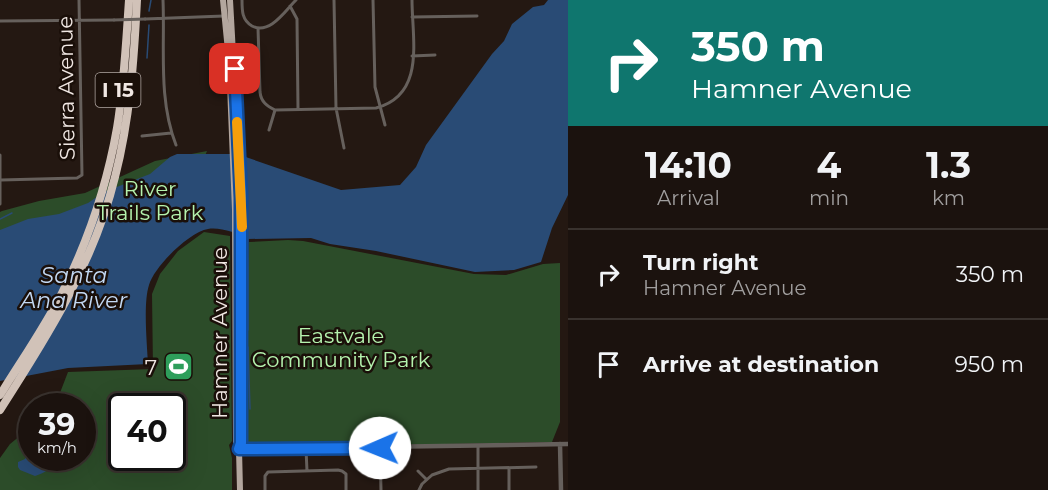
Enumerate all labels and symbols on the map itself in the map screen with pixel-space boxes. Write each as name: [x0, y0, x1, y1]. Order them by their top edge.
street label: Sierra Avenue: [52, 16, 80, 160]
pin: [209, 43, 260, 94]
road number: I 15: [96, 73, 140, 107]
park label: River Trails Park: [97, 176, 204, 225]
street label: Hamner Avenue: [207, 247, 232, 419]
water label: Santa Ana River: [19, 262, 129, 314]
park label: Eastvale Community Park: [252, 323, 431, 372]
sports icon: 7: [162, 351, 194, 383]
place label: 7: [145, 355, 157, 380]
speed limit sign: 40: [108, 393, 186, 471]
position arrow: [348, 416, 412, 480]

